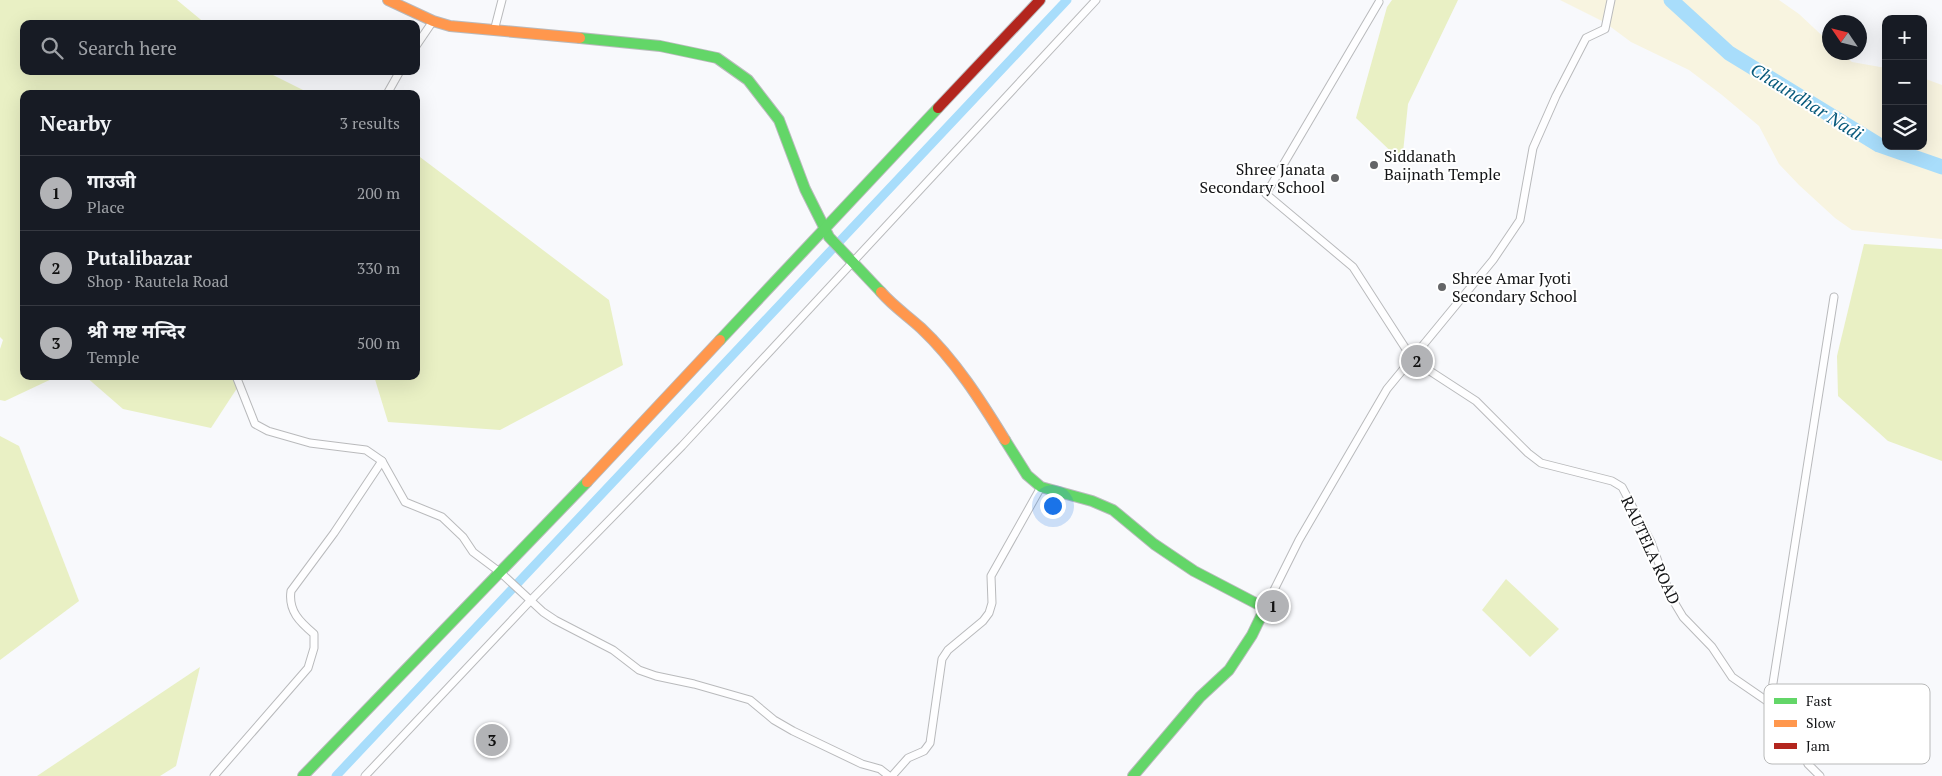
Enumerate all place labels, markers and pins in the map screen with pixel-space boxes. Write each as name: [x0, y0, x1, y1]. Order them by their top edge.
place label: Siddanath Baijnath Temple: [1384, 145, 1501, 185]
place label: Shree Janata Secondary School: [1200, 158, 1325, 198]
marker: Siddanath Baijnath Temple: [1368, 159, 1380, 171]
marker: Shree Janata Secondary School: [1329, 172, 1341, 184]
place label: Shree Amar Jyoti Secondary School: [1452, 267, 1578, 307]
marker: Shree Amar Jyoti Secondary School: [1436, 281, 1448, 293]
pin: 2: [1401, 342, 1433, 380]
pin: 1: [1257, 587, 1289, 625]
pin: 3: [476, 721, 508, 759]

